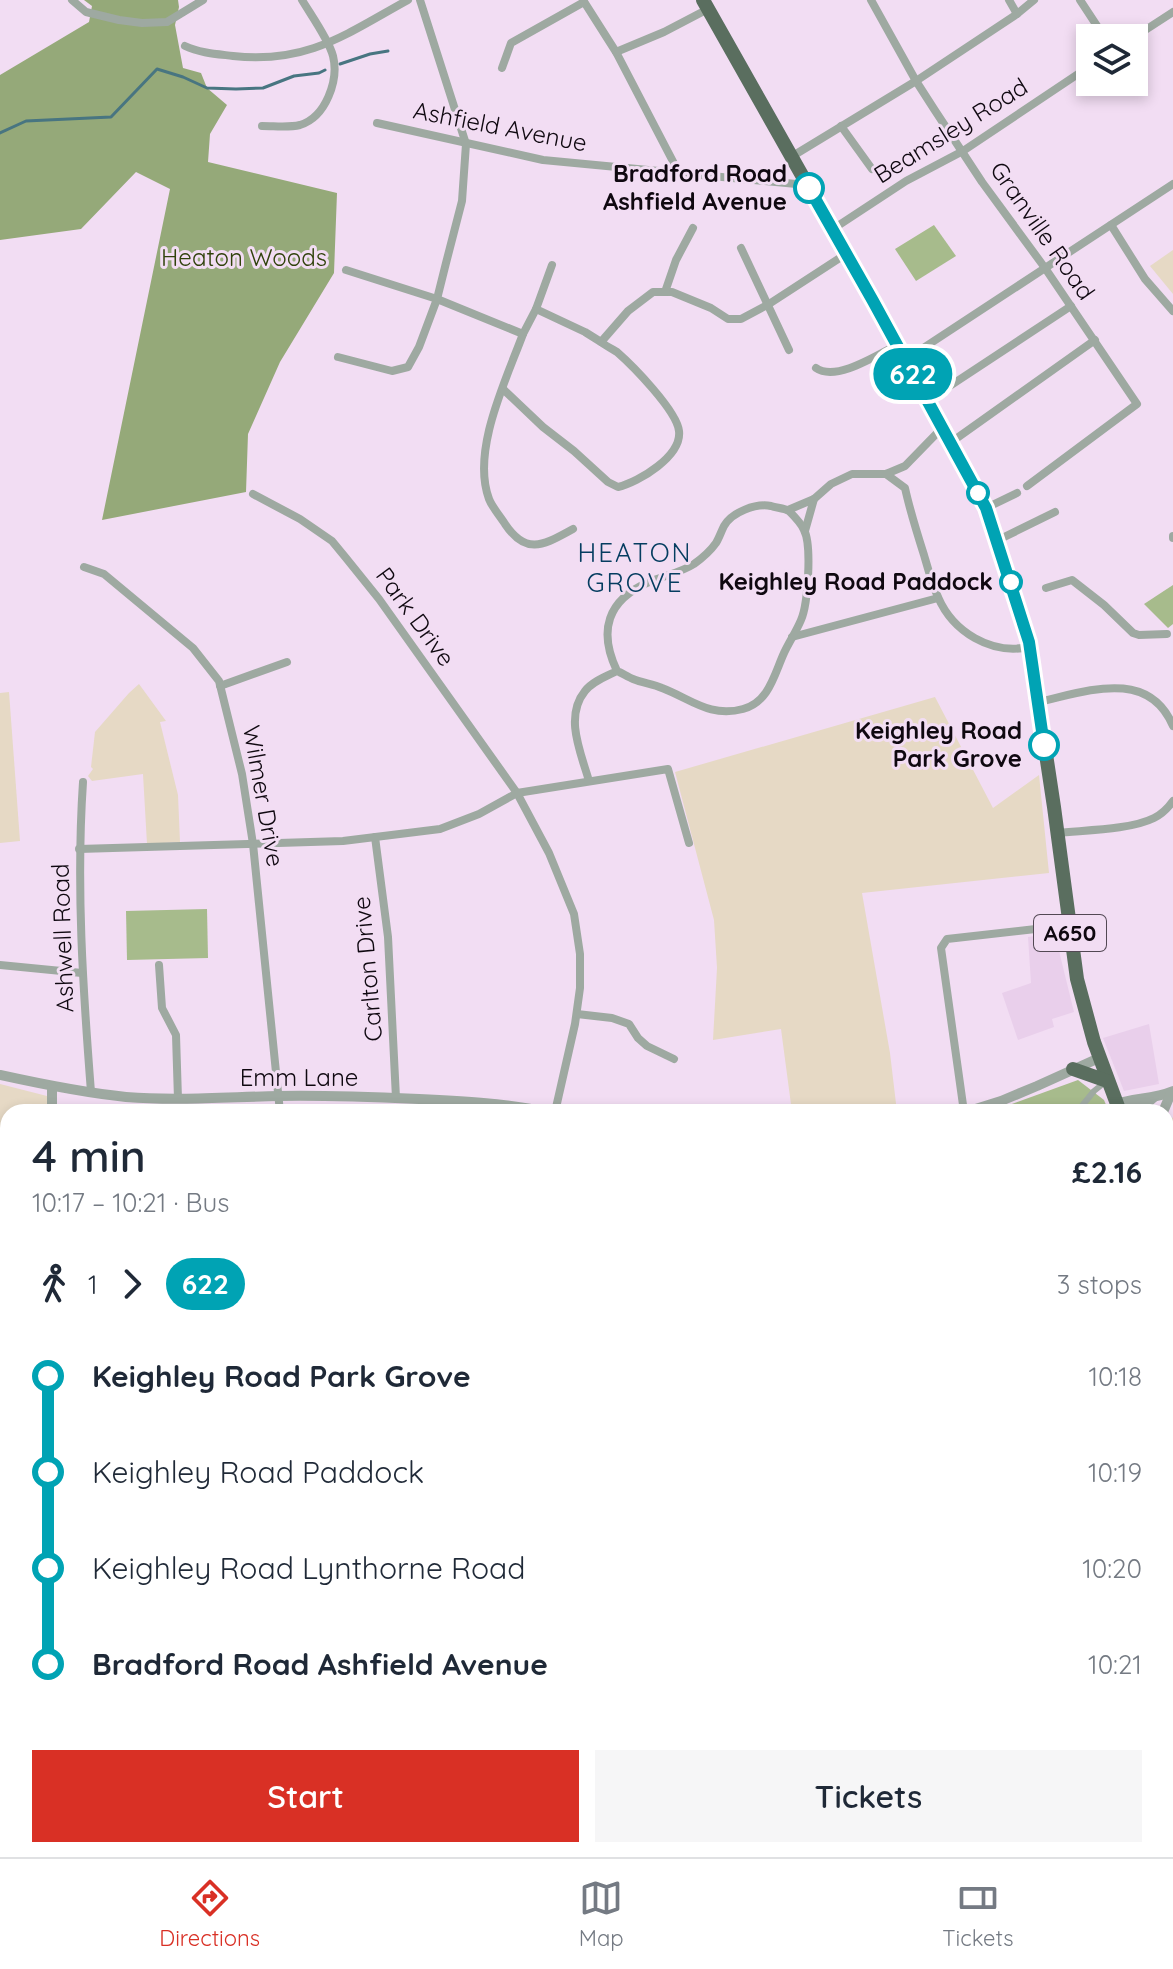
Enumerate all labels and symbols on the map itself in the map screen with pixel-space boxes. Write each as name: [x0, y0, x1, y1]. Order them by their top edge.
street label: Beamsley Road: [868, 71, 1033, 189]
street label: Ashfield Avenue: [411, 94, 590, 158]
street label: Granville Road: [984, 155, 1102, 305]
place label: Bradford Road Ashfield Avenue: [603, 158, 787, 216]
marker: Bradford Road Ashfield Avenue: [794, 173, 824, 203]
park label: Heaton Woods: [161, 242, 327, 272]
line badge: 622: [867, 348, 959, 400]
unlabelled marker: [967, 482, 989, 504]
district label: HEATON GROVE: [577, 536, 693, 599]
street label: Park Drive: [370, 561, 462, 672]
place label: Keighley Road Paddock: [719, 566, 993, 596]
marker: Keighley Road Paddock: [1000, 571, 1022, 593]
place label: Keighley Road Park Grove: [855, 715, 1022, 773]
street label: Wilmer Drive: [237, 723, 291, 869]
marker: Keighley Road Park Grove: [1029, 730, 1059, 760]
street label: Ashwell Road: [44, 863, 80, 1013]
street label: Carlton Drive: [346, 895, 388, 1043]
road number: A650: [1034, 915, 1106, 951]
street label: Emm Lane: [240, 1062, 358, 1092]

